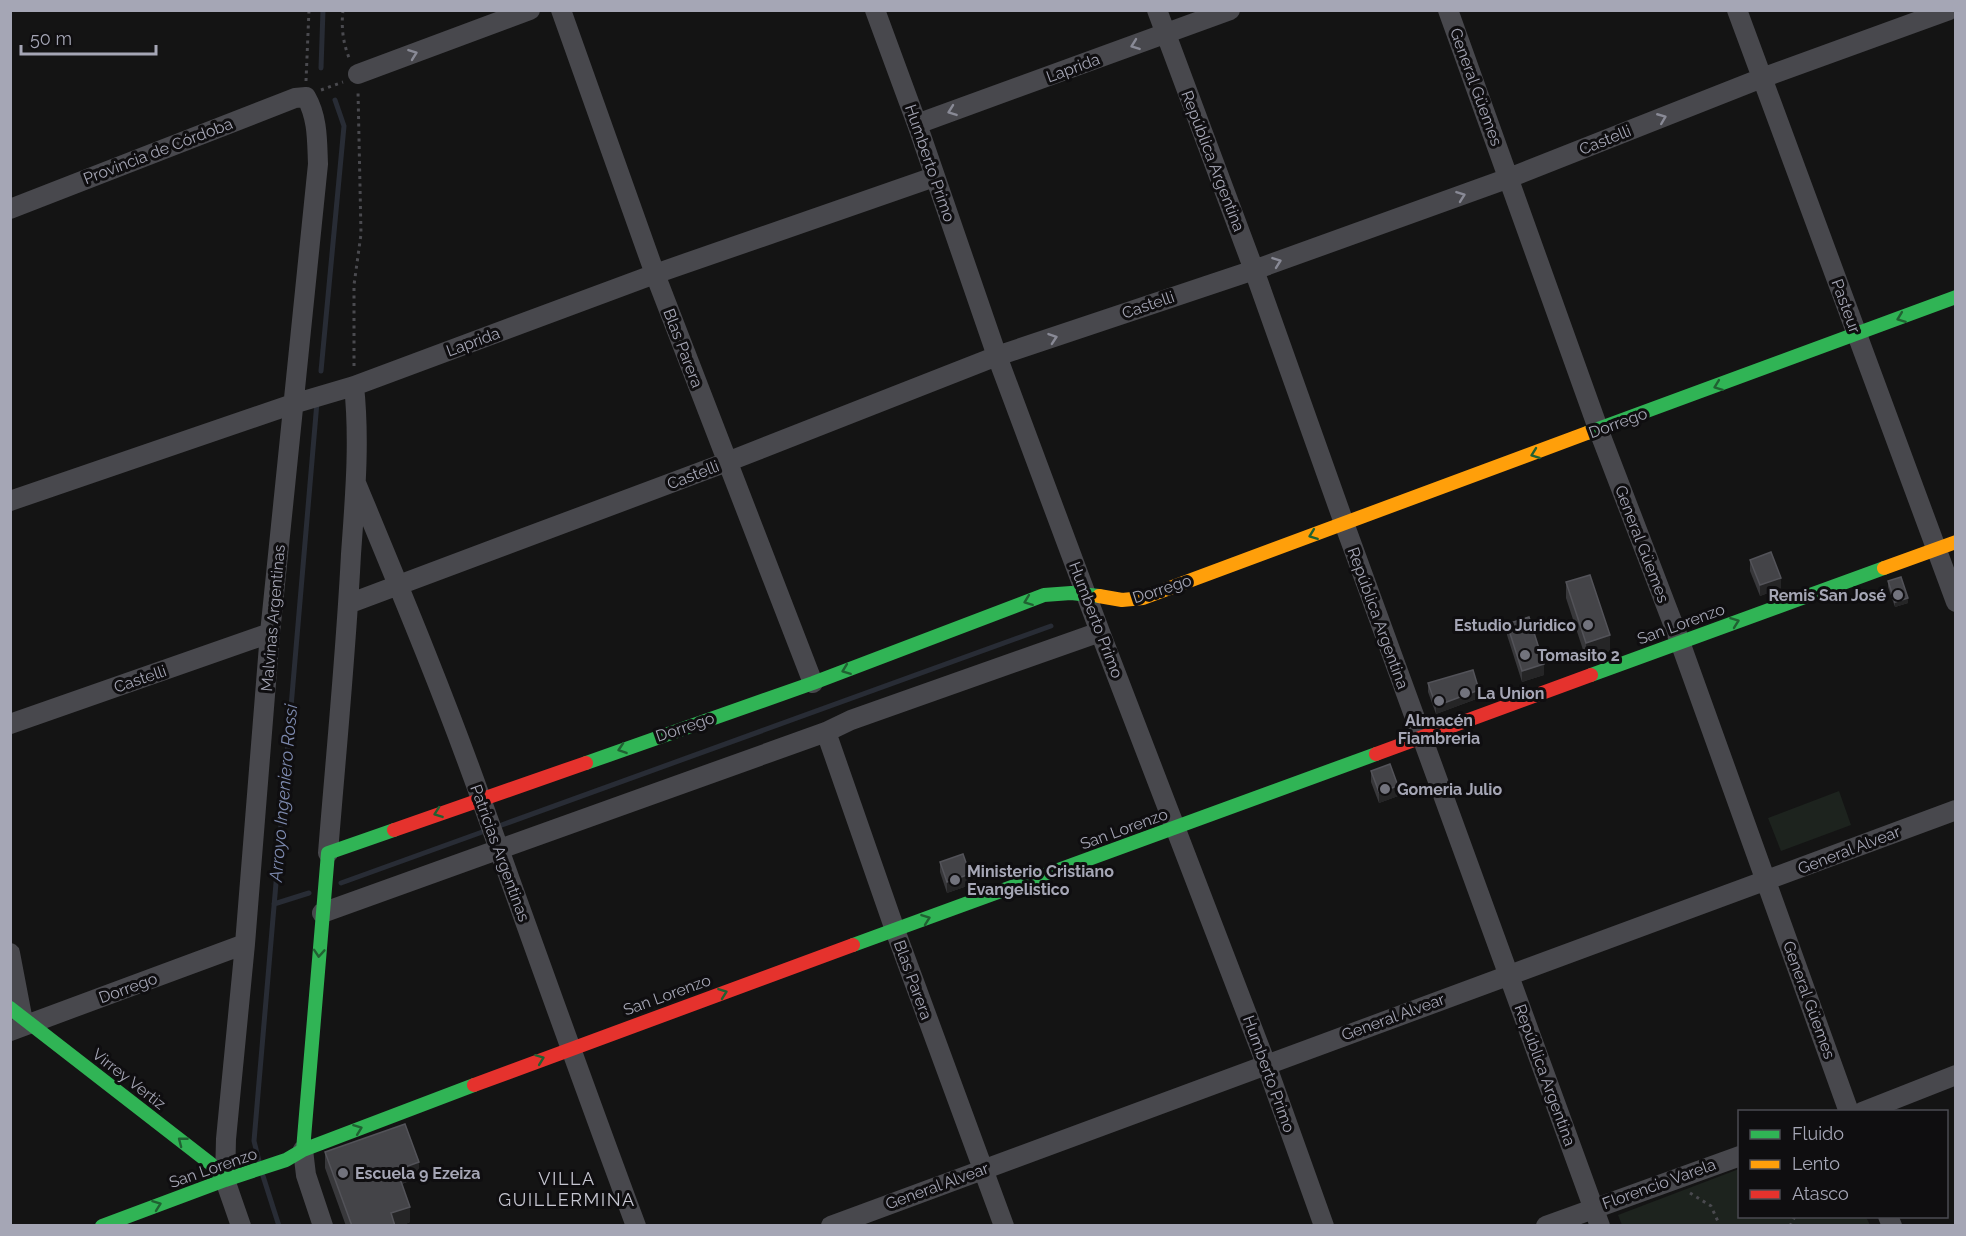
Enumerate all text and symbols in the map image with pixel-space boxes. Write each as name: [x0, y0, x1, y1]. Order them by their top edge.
scale bar: [21, 18, 156, 56]
street label: General Güemes: [1446, 25, 1506, 149]
text: 50 m: [30, 28, 72, 49]
one-way arrow: [1131, 38, 1141, 51]
one-way arrow: [407, 48, 418, 61]
street label: Laprida: [1044, 50, 1102, 86]
street label: República Argentina: [1177, 88, 1249, 234]
street label: Humberto Primo: [901, 102, 959, 224]
one-way arrow: [947, 104, 958, 117]
one-way arrow: [1656, 113, 1667, 125]
street label: Provincia de Córdoba: [81, 114, 235, 188]
street label: Castelli: [1576, 121, 1634, 159]
one-way arrow: [1455, 190, 1466, 203]
one-way arrow: [1271, 256, 1282, 269]
street label: Pasteur: [1827, 276, 1865, 336]
street label: Castelli: [1119, 287, 1177, 323]
street label: Blas Parera: [659, 306, 707, 390]
one-way arrow: [1896, 310, 1907, 323]
street label: Laprida: [444, 324, 502, 360]
one-way arrow: [1047, 332, 1058, 345]
one-way arrow: [1713, 379, 1724, 391]
street label: Dorrego: [1586, 404, 1650, 442]
one-way arrow: [1530, 446, 1541, 459]
street label: Castelli: [664, 456, 722, 494]
street label: General Güemes: [1611, 483, 1673, 606]
one-way arrow: [1308, 527, 1318, 540]
street label: Malvinas Argentinas: [257, 543, 289, 692]
street label: República Argentina: [1344, 545, 1412, 691]
street label: Humberto Primo: [1065, 559, 1127, 681]
street label: Dorrego: [1130, 571, 1194, 607]
place label: Remis San José: [1768, 586, 1886, 605]
marker: Remis San José: [1891, 588, 1905, 602]
one-way arrow: [1024, 594, 1034, 607]
street label: San Lorenzo: [1635, 599, 1727, 649]
place label: Estudio Juridico: [1454, 616, 1576, 635]
one-way arrow: [1729, 617, 1740, 630]
marker: Estudio Juridico: [1581, 618, 1595, 632]
place label: Tomasito 2: [1537, 646, 1620, 665]
marker: Tomasito 2: [1518, 648, 1532, 662]
street label: Castelli: [111, 661, 169, 697]
one-way arrow: [841, 662, 852, 675]
place label: La Union: [1477, 684, 1544, 703]
marker: La Union: [1458, 686, 1472, 700]
marker: Almacén Fiambreria: [1432, 694, 1446, 708]
water label: Arroyo Ingeniero Rossi: [265, 702, 301, 884]
street label: Dorrego: [653, 708, 717, 746]
place label: Almacén Fiambreria: [1398, 711, 1480, 748]
one-way arrow: [618, 742, 628, 754]
place label: Gomeria Julio: [1397, 780, 1502, 799]
street label: Patricias Argentinas: [466, 782, 534, 924]
marker: Gomeria Julio: [1378, 782, 1392, 796]
street label: San Lorenzo: [1078, 804, 1170, 854]
one-way arrow: [433, 806, 444, 819]
street label: General Alvear: [1795, 822, 1903, 878]
place label: Ministerio Cristiano Evangelistico: [967, 862, 1114, 899]
marker: Ministerio Cristiano Evangelistico: [948, 873, 962, 887]
one-way arrow: [920, 914, 931, 926]
street label: Blas Parera: [890, 938, 936, 1022]
street label: General Güemes: [1779, 938, 1839, 1062]
one-way arrow: [313, 948, 326, 957]
street label: Dorrego: [96, 969, 160, 1007]
street label: San Lorenzo: [621, 970, 713, 1020]
one-way arrow: [717, 987, 728, 1000]
street label: General Alvear: [1339, 989, 1447, 1044]
street label: República Argentina: [1511, 1002, 1579, 1148]
street label: Humberto Primo: [1239, 1013, 1299, 1135]
street label: Virrey Vertiz: [89, 1044, 170, 1114]
one-way arrow: [534, 1054, 545, 1067]
legend: [1738, 1110, 1948, 1218]
text: Fluido: [1792, 1123, 1844, 1144]
one-way arrow: [352, 1124, 363, 1136]
one-way arrow: [177, 1137, 188, 1148]
street label: San Lorenzo: [167, 1144, 259, 1192]
text: Lento: [1792, 1153, 1840, 1174]
street label: Florencio Varela: [1600, 1155, 1718, 1213]
street label: General Alvear: [883, 1158, 991, 1213]
place label: Escuela 9 Ezeiza: [355, 1164, 480, 1183]
marker: Escuela 9 Ezeiza: [336, 1166, 350, 1180]
district label: VILLA GUILLERMINA: [498, 1168, 636, 1210]
text: Atasco: [1792, 1183, 1849, 1204]
one-way arrow: [151, 1200, 162, 1212]

